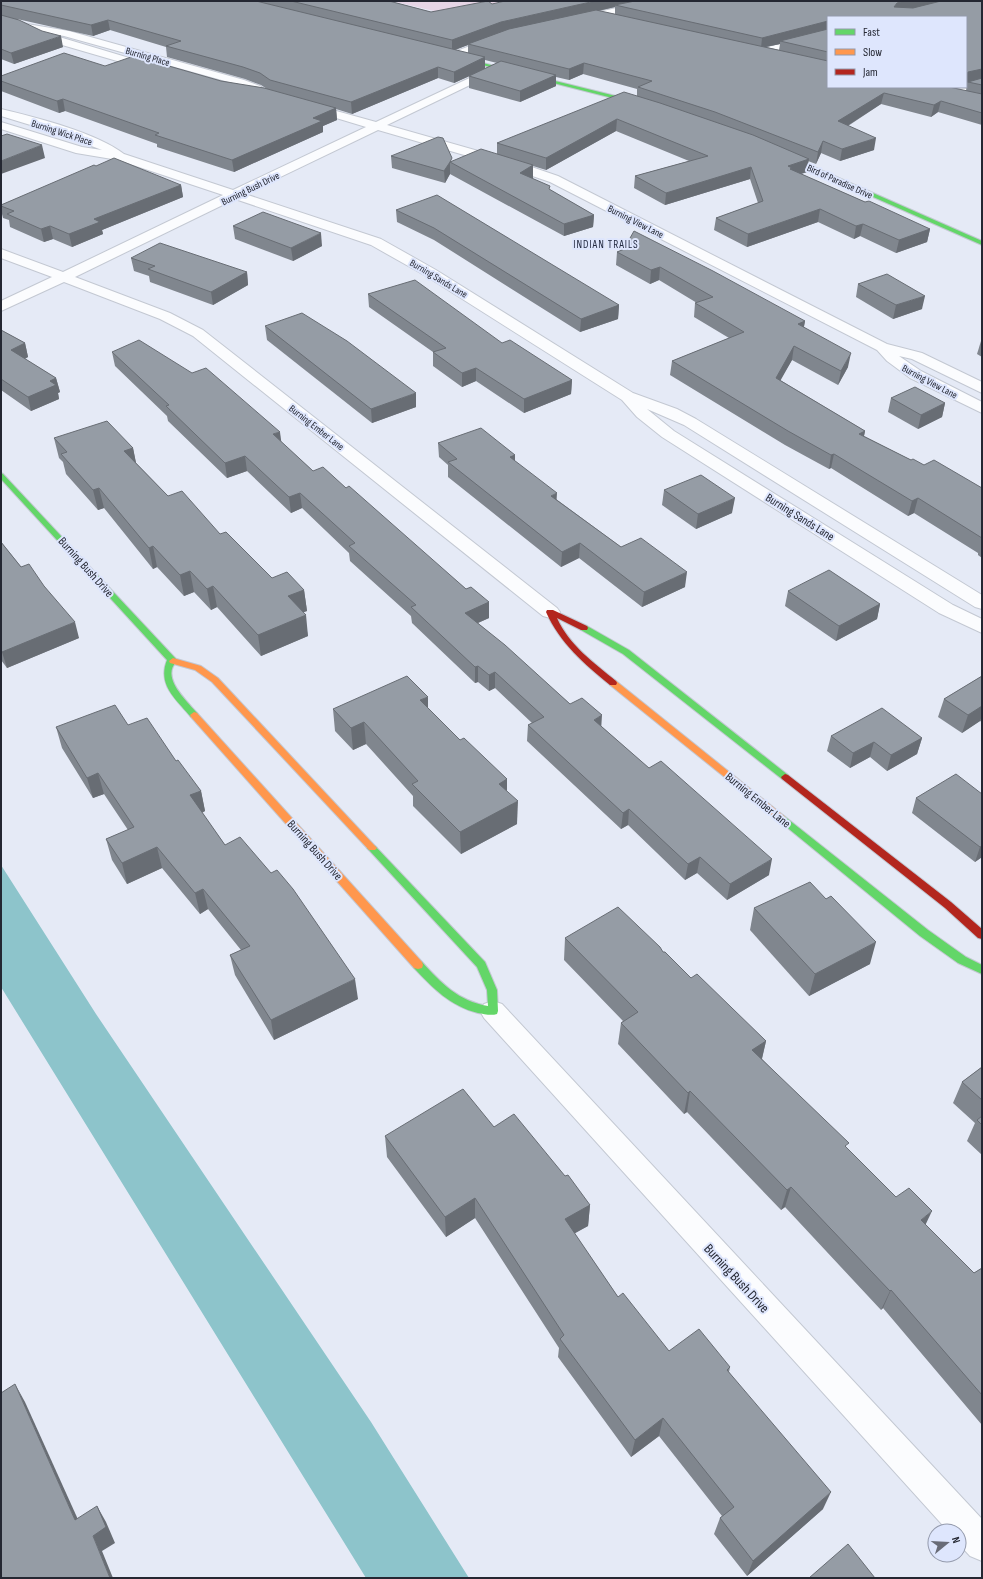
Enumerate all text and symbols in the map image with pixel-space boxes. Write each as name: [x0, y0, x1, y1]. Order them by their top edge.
legend: [827, 16, 967, 88]
text: Fast: [863, 25, 880, 40]
street label: Burning Place: [124, 45, 171, 69]
text: Slow: [863, 45, 882, 60]
text: Jam: [862, 65, 878, 80]
street label: Burning Wick Place: [30, 117, 94, 148]
street label: Bird of Paradise Drive: [805, 162, 874, 202]
street label: Burning Bush Drive: [219, 170, 281, 208]
street label: Burning View Lane: [606, 203, 665, 241]
district label: INDIAN TRAILS: [573, 238, 639, 251]
street label: Burning Sands Lane: [407, 257, 469, 301]
street label: Burning View Lane: [900, 362, 959, 401]
street label: Burning Ember Lane: [286, 403, 346, 453]
street label: Burning Sands Lane: [763, 490, 837, 545]
street label: Burning Bush Drive: [55, 534, 117, 601]
street label: Burning Ember Lane: [722, 769, 794, 831]
street label: Burning Bush Drive: [284, 817, 346, 884]
street label: Burning Bush Drive: [700, 1240, 773, 1316]
north arrow: [927, 1523, 967, 1563]
text: N: [949, 1535, 963, 1545]

